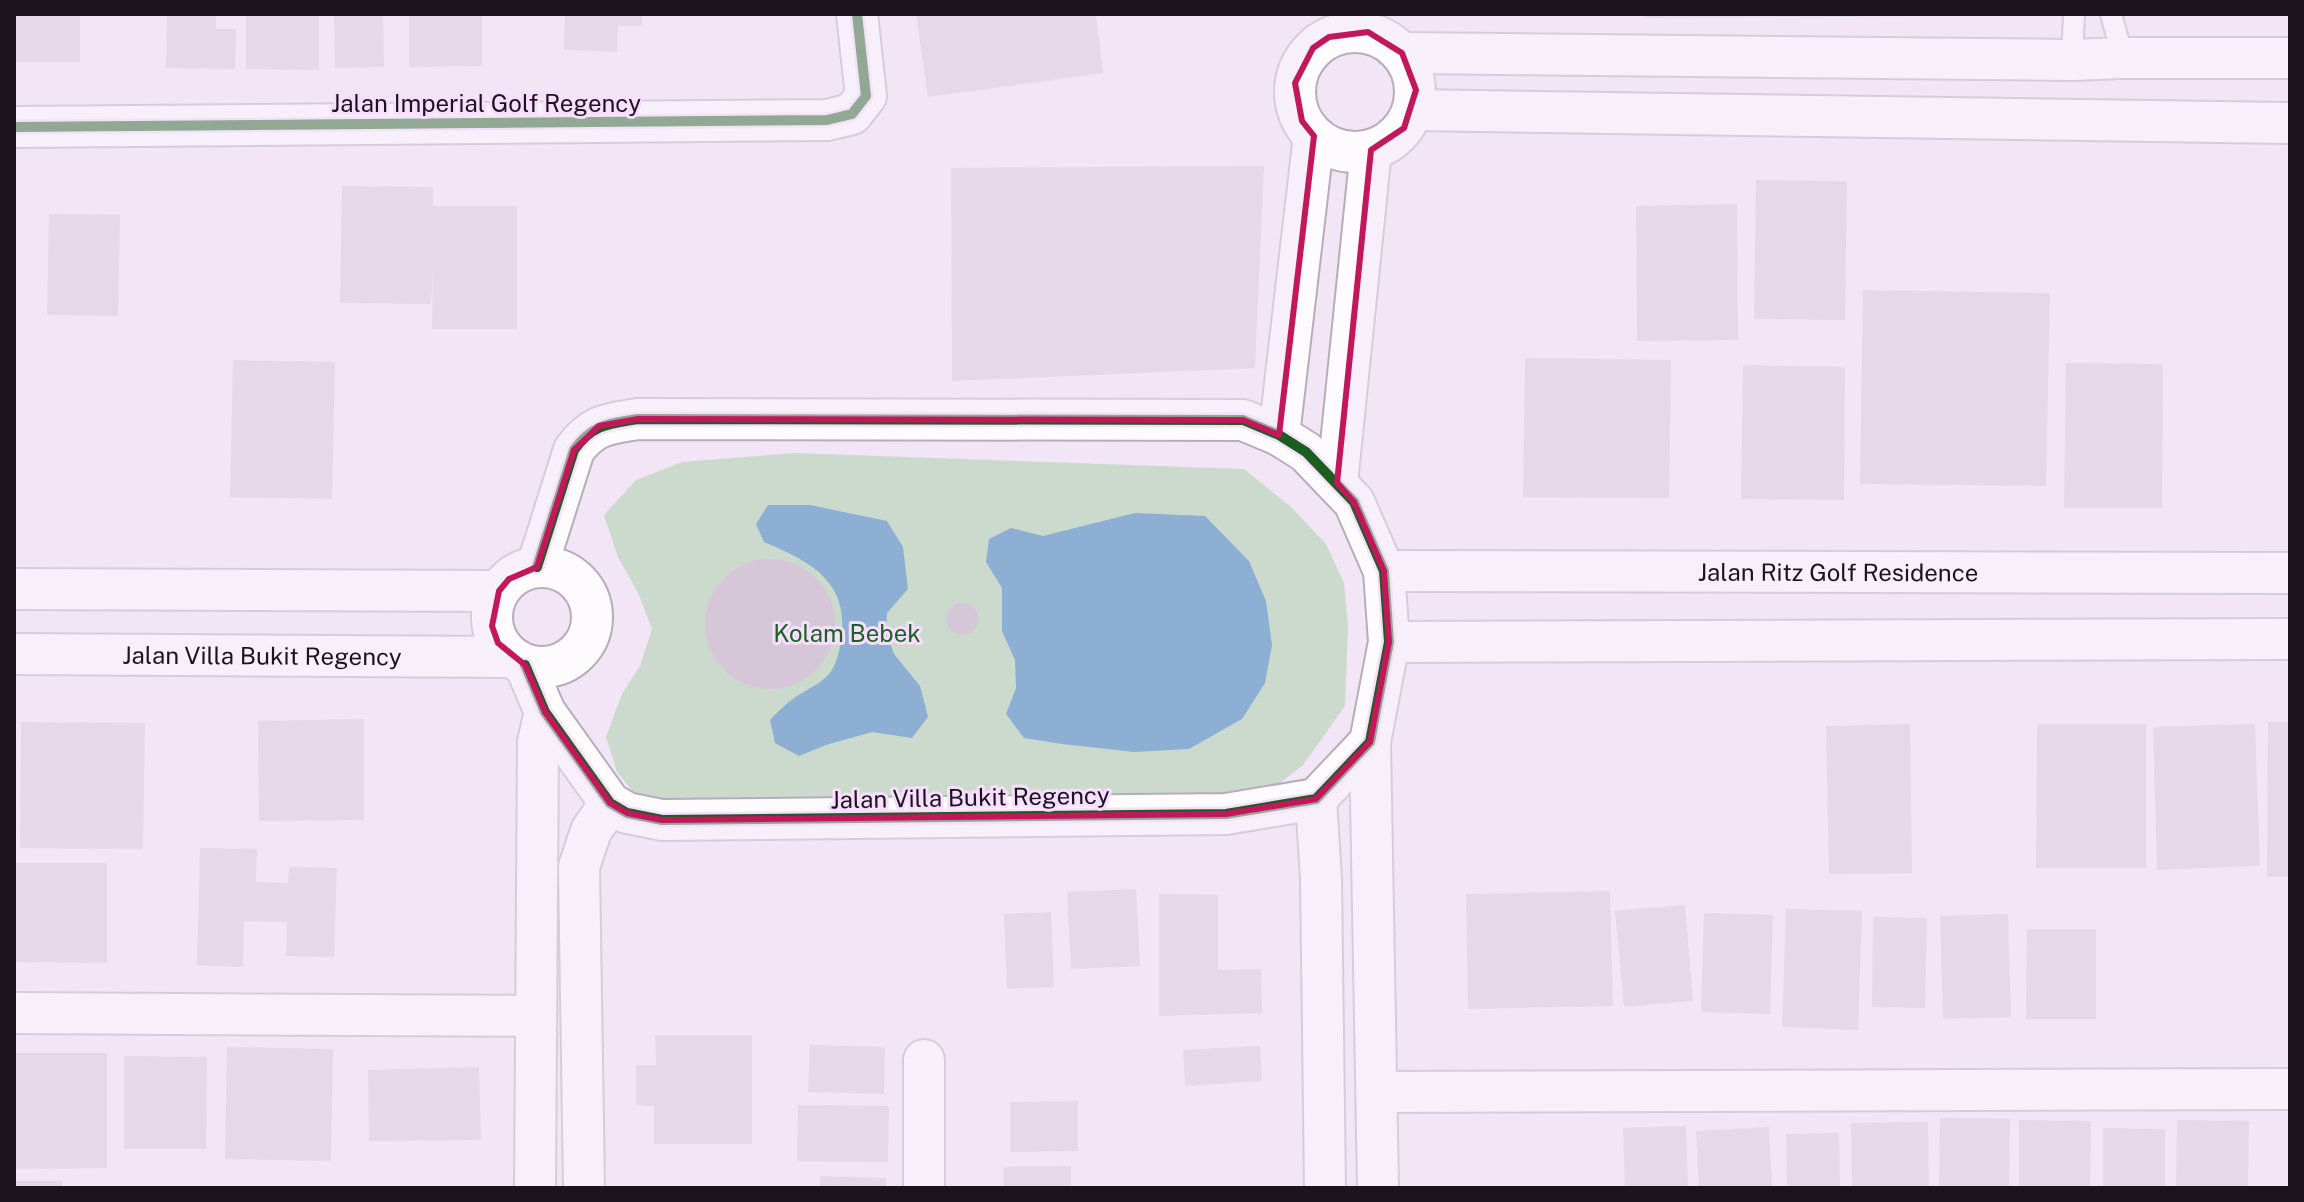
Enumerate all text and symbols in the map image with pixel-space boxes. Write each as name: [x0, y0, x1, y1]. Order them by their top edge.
street label: Jalan Imperial Golf Regency: [331, 89, 641, 117]
street label: Jalan Ritz Golf Residence: [1698, 558, 1978, 586]
park label: Kolam Bebek: [773, 619, 921, 647]
street label: Jalan Villa Bukit Regency: [122, 641, 402, 670]
street label: Jalan Villa Bukit Regency: [830, 781, 1110, 813]

